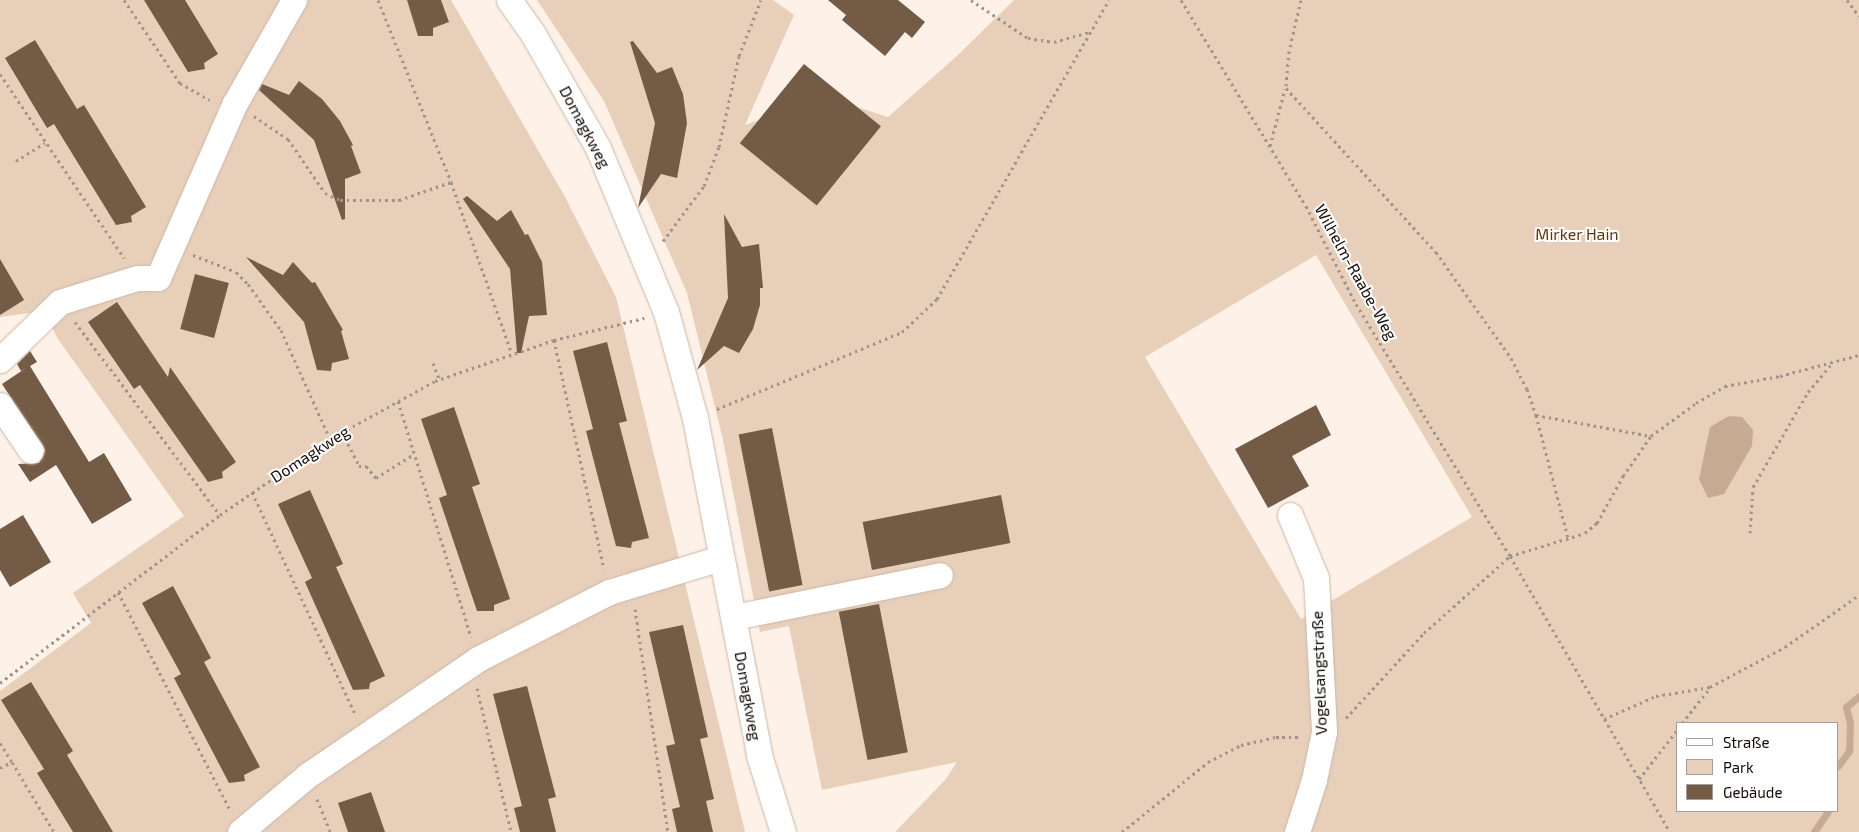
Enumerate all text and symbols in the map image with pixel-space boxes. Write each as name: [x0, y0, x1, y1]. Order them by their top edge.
street label: Domagkweg: [555, 83, 615, 171]
street label: Wilhelm-Raabe-Weg: [1311, 201, 1401, 343]
park label: Mirker Hain: [1535, 224, 1619, 244]
street label: Domagkweg: [267, 421, 353, 487]
street label: Vogelsangstraße: [1307, 611, 1331, 735]
street label: Domagkweg: [731, 650, 765, 742]
legend: [1676, 722, 1839, 812]
text: Straße: [1723, 733, 1769, 751]
text: Park: [1723, 758, 1754, 776]
text: Gebäude: [1723, 783, 1782, 801]

